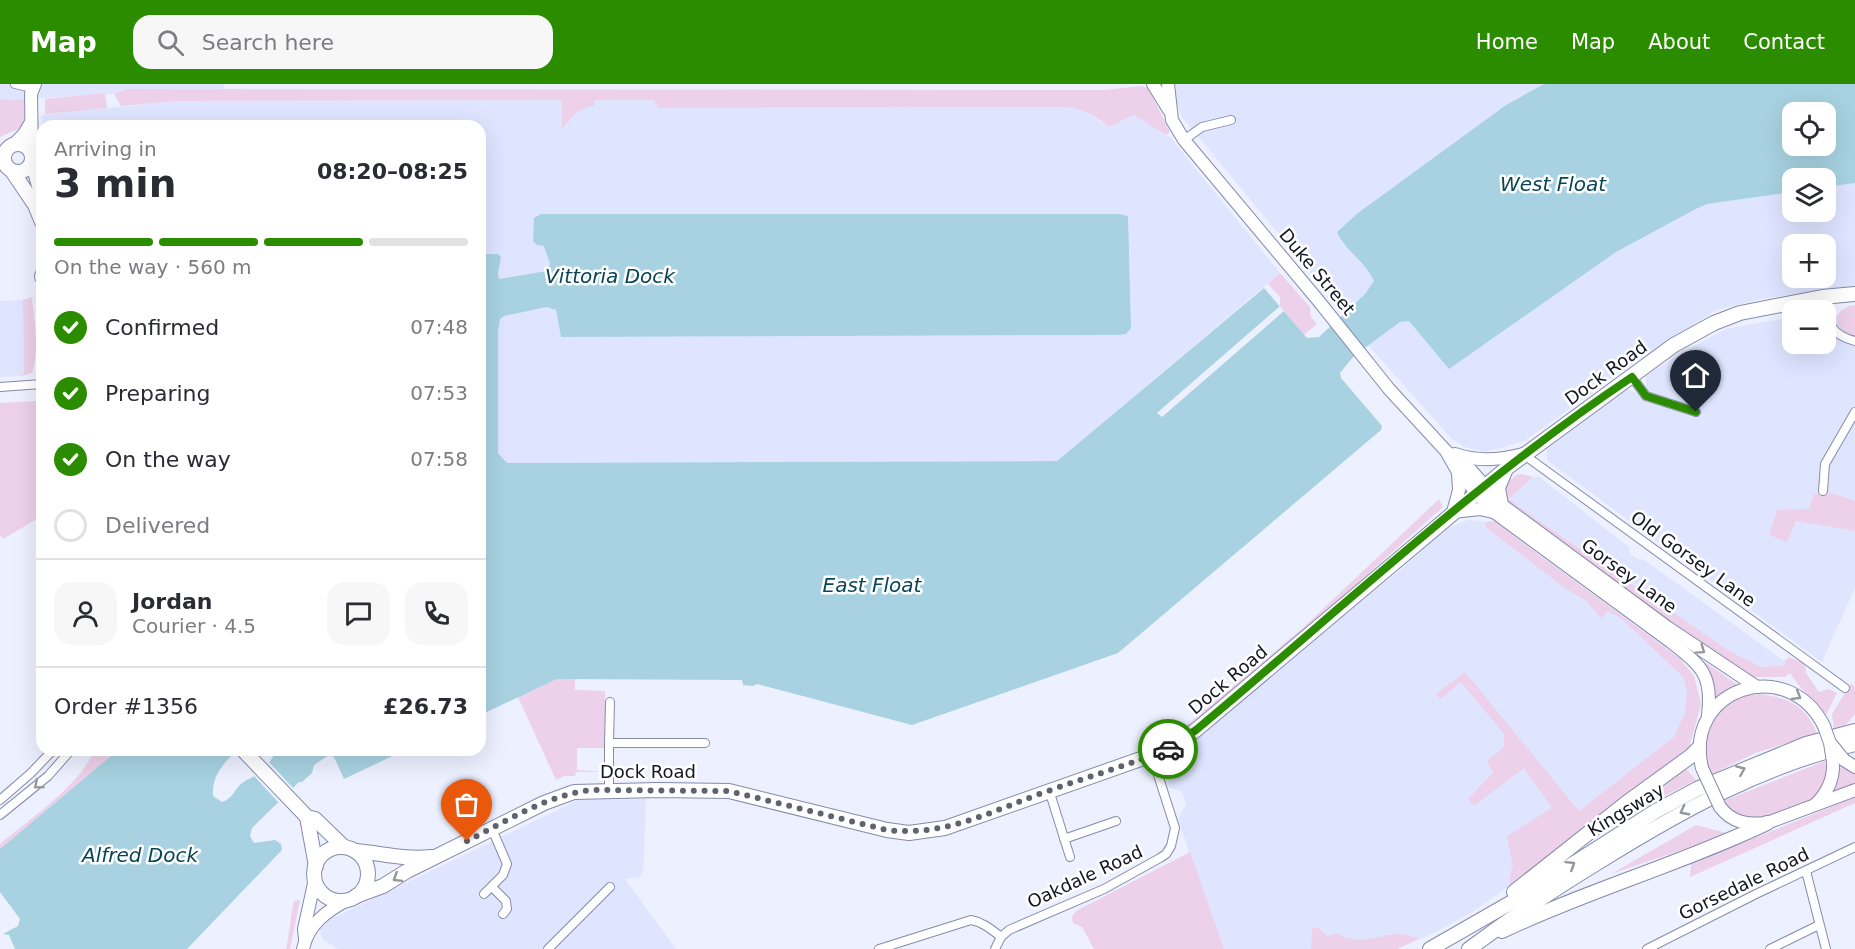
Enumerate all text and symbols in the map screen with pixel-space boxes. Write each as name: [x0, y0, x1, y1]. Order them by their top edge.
search box: [133, 15, 553, 69]
text: Map: [30, 26, 97, 59]
icon: search: [154, 26, 187, 59]
text: Search here: [202, 30, 334, 55]
text: Home: [1476, 30, 1538, 54]
text: Map: [1571, 30, 1615, 54]
text: About: [1648, 30, 1710, 54]
text: Contact: [1743, 30, 1825, 54]
map controls: [1782, 102, 1836, 354]
button: locate: [1782, 102, 1836, 156]
text: Arriving in: [54, 137, 157, 161]
text: 08:20–08:25: [317, 159, 468, 184]
text: 3 min: [54, 161, 176, 206]
button: layers: [1782, 168, 1836, 222]
water label: West Float: [1500, 172, 1607, 196]
street label: Duke Street: [1275, 224, 1360, 319]
button: +: [1782, 234, 1836, 288]
text: On the way · 560 m: [54, 255, 252, 279]
water label: Vittoria Dock: [545, 264, 676, 288]
button: −: [1782, 300, 1836, 354]
icon: check: [54, 311, 87, 344]
text: Confirmed: [105, 315, 219, 340]
text: 07:48: [410, 315, 468, 339]
street label: Dock Road: [1561, 336, 1651, 409]
pin: [1670, 350, 1721, 412]
icon: home: [1679, 359, 1712, 392]
icon: check: [54, 377, 87, 410]
text: Preparing: [105, 381, 211, 406]
text: 07:53: [410, 381, 468, 405]
icon: check: [54, 443, 87, 476]
text: On the way: [105, 447, 231, 472]
text: 07:58: [410, 447, 468, 471]
street label: Old Gorsey Lane: [1626, 506, 1760, 612]
text: Delivered: [105, 513, 210, 538]
street label: Gorsey Lane: [1577, 534, 1681, 618]
water label: East Float: [823, 573, 923, 597]
button: person: [54, 582, 117, 645]
button: chat: [327, 582, 390, 645]
button: phone: [405, 582, 468, 645]
text: Jordan: [132, 589, 212, 614]
text: Courier · 4.5: [132, 614, 256, 638]
street label: Dock Road: [1184, 641, 1271, 719]
one-way arrow: [1695, 643, 1706, 654]
one-way arrow: [1790, 689, 1801, 700]
text: Order #1356: [54, 694, 198, 719]
text: £26.73: [383, 694, 468, 719]
courier: [1138, 719, 1198, 779]
icon: car: [1152, 733, 1185, 766]
street label: Dock Road: [600, 761, 696, 782]
one-way arrow: [1734, 765, 1745, 777]
one-way arrow: [34, 778, 45, 789]
street label: Kingsway: [1584, 778, 1668, 841]
pin: [441, 779, 492, 841]
icon: bag: [450, 788, 483, 821]
one-way arrow: [1679, 804, 1690, 815]
street label: Oakdale Road: [1024, 841, 1146, 912]
water label: Alfred Dock: [80, 843, 199, 867]
street label: Gorsedale Road: [1675, 843, 1812, 924]
one-way arrow: [1564, 861, 1575, 872]
one-way arrow: [393, 870, 403, 882]

